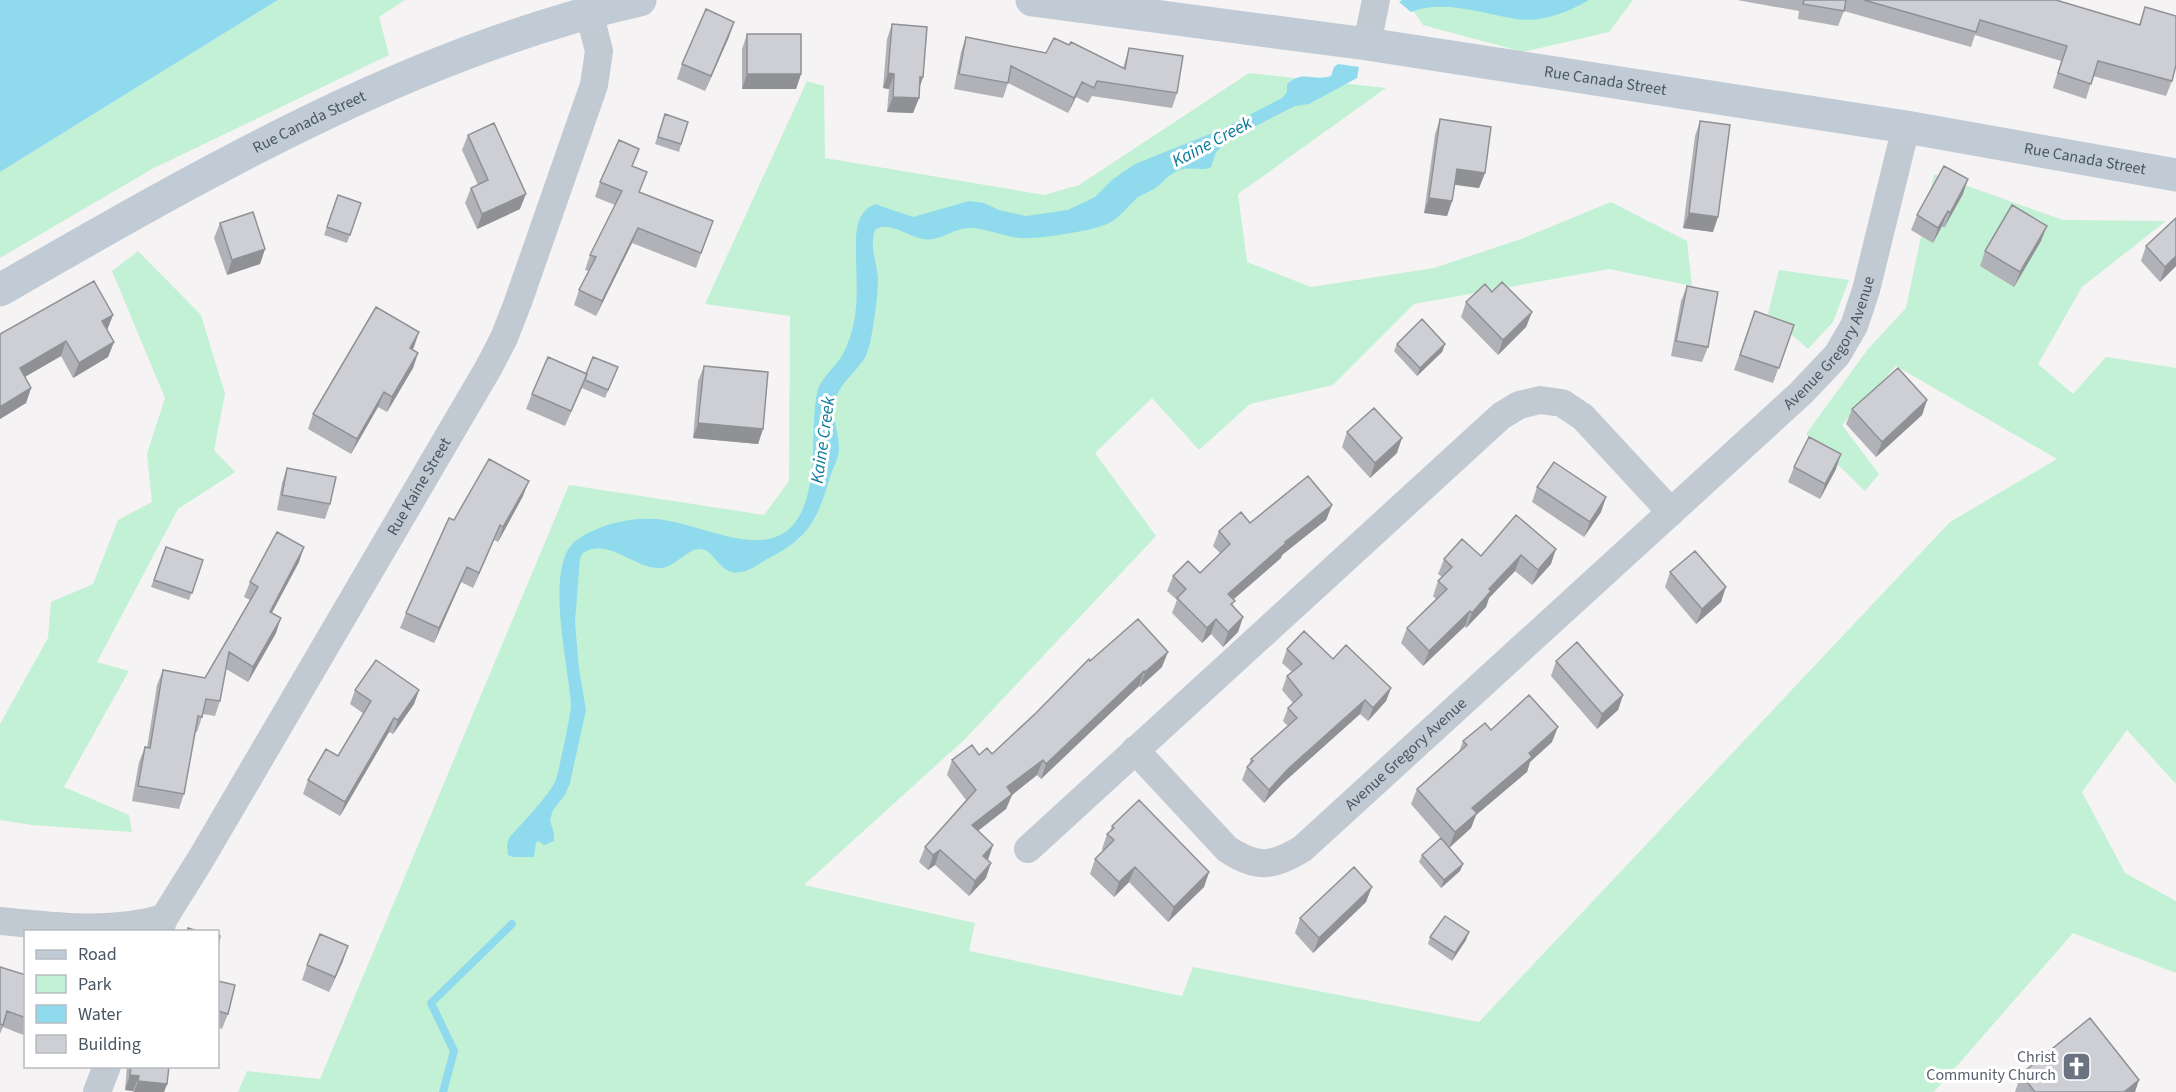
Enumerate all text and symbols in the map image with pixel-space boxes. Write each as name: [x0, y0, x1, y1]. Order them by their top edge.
street label: Rue Canada Street: [1543, 60, 1669, 101]
street label: Rue Canada Street: [249, 85, 370, 159]
water label: Kaine Creek: [1168, 110, 1257, 174]
street label: Rue Canada Street: [2022, 137, 2148, 181]
street label: Avenue Gregory Avenue: [1778, 274, 1880, 415]
water label: Kaine Creek: [805, 395, 842, 485]
street label: Rue Kaine Street: [382, 433, 457, 540]
street label: Avenue Gregory Avenue: [1340, 693, 1472, 816]
legend: [24, 930, 219, 1068]
text: Road: [78, 942, 117, 967]
text: Park: [78, 972, 112, 997]
text: Water: [78, 1002, 122, 1027]
text: Building: [78, 1032, 141, 1057]
place label: Christ Community Church: [1926, 1046, 2057, 1086]
church icon: Christ Community Church: [2061, 1050, 2093, 1082]

